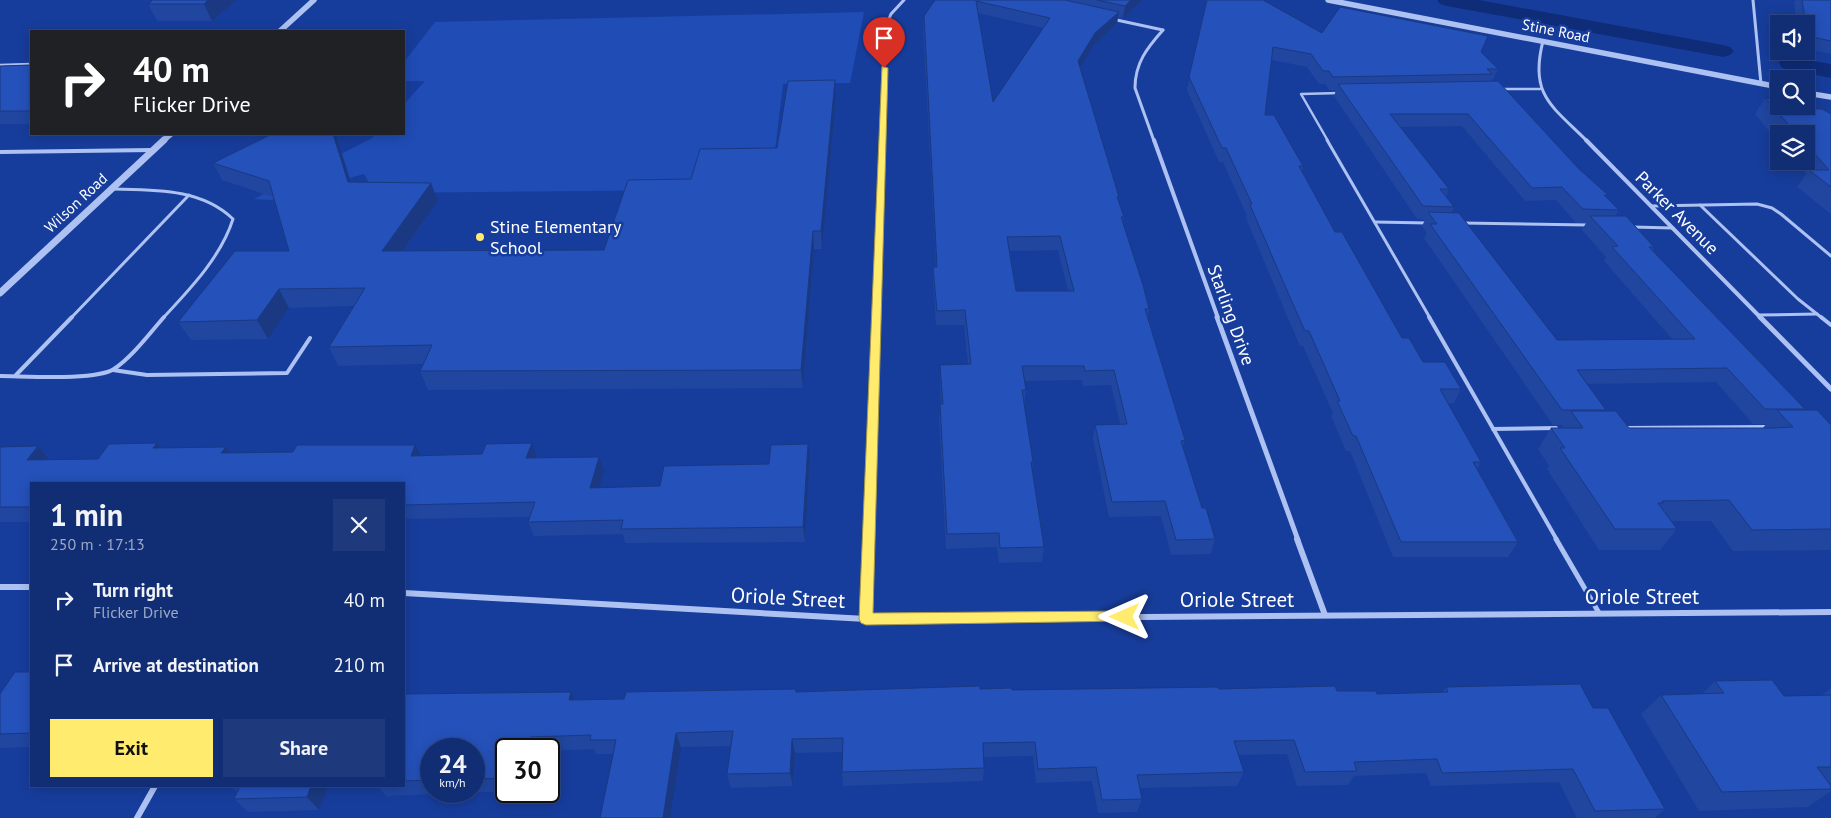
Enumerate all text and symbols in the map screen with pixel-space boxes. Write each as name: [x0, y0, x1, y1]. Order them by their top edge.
street label: Stine Road: [1521, 15, 1592, 46]
map controls: [1770, 15, 1815, 170]
button: sound: [1770, 15, 1815, 60]
pin: [863, 17, 905, 68]
icon: arrive: [870, 24, 898, 52]
text: 40 m: [133, 46, 210, 92]
icon: right: [50, 50, 115, 115]
button: search: [1770, 70, 1815, 115]
text: Flicker Drive: [133, 90, 251, 118]
button: layers: [1770, 125, 1815, 170]
street label: Parker Avenue: [1631, 166, 1724, 259]
street label: Wilson Road: [40, 169, 111, 237]
place label: Stine Elementary School: [490, 215, 622, 259]
marker: Stine Elementary School: [474, 231, 486, 243]
street label: Starling Drive: [1203, 261, 1260, 368]
text: 1 min: [50, 495, 123, 534]
button: close: [333, 499, 385, 551]
text: 250 m · 17:13: [50, 534, 145, 554]
text: Turn right: [93, 578, 173, 602]
street label: Oriole Street: [730, 581, 846, 614]
street label: Oriole Street: [1585, 583, 1699, 610]
icon: right: [50, 586, 78, 614]
street label: Oriole Street: [1180, 586, 1294, 613]
text: 40 m: [344, 588, 385, 612]
position arrow: [1098, 590, 1150, 642]
text: Flicker Drive: [93, 602, 179, 622]
icon: arrive: [50, 651, 78, 679]
text: Arrive at destination: [93, 653, 259, 677]
text: 210 m: [333, 653, 385, 677]
button: Exit: [50, 719, 213, 777]
button: Share: [223, 719, 385, 777]
speed limit sign: 30: [495, 738, 560, 803]
text: 24: [438, 748, 467, 780]
text: km/h: [439, 775, 466, 790]

